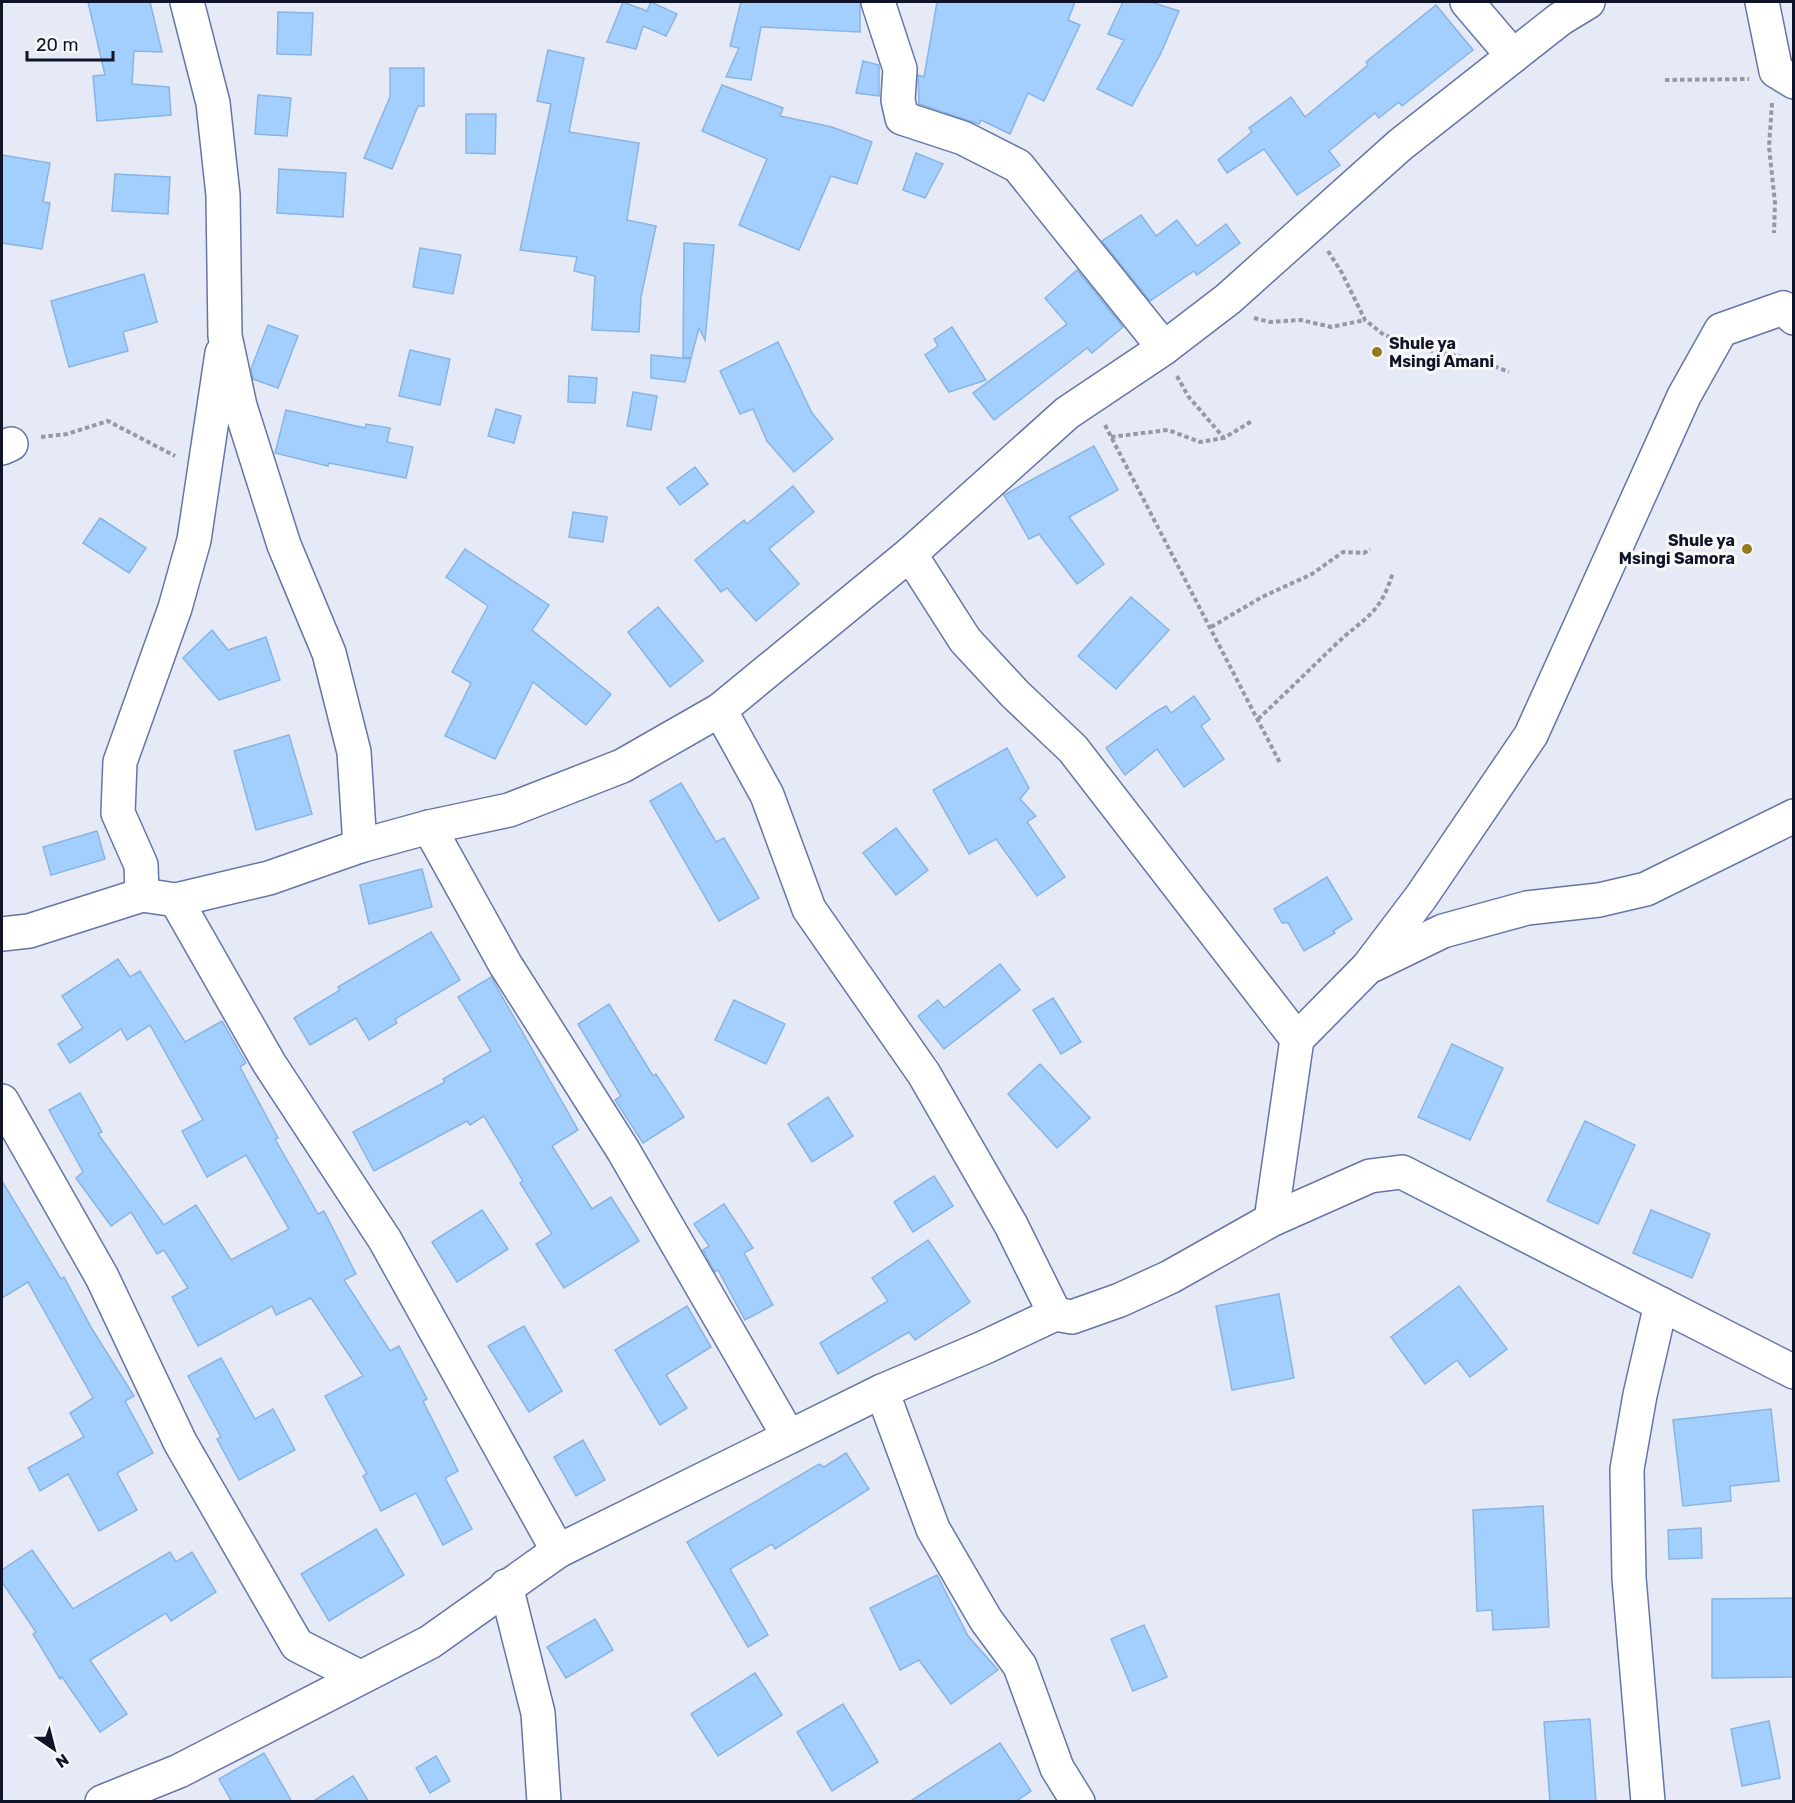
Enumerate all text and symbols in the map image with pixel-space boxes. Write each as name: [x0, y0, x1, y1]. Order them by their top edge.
scale bar: [27, 24, 112, 62]
text: 20 m: [36, 34, 78, 56]
place label: Shule ya Msingi Amani: [1389, 334, 1494, 371]
marker: Shule ya Msingi Amani: [1370, 345, 1384, 359]
place label: Shule ya Msingi Samora: [1619, 531, 1735, 568]
marker: Shule ya Msingi Samora: [1740, 542, 1754, 556]
north arrow: [24, 1719, 84, 1779]
text: N: [52, 1750, 72, 1772]

